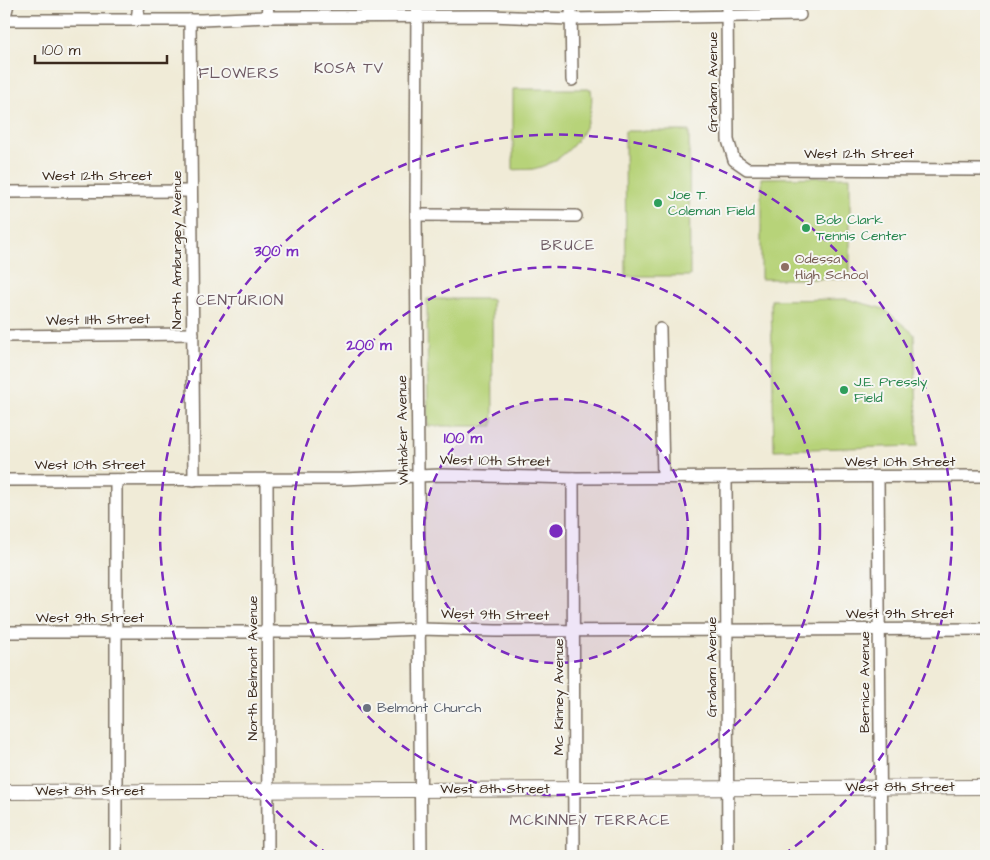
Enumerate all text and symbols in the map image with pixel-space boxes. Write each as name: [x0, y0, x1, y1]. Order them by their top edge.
street label: Graham Avenue: [703, 31, 723, 132]
scale bar: [35, 32, 168, 64]
text: 100 m: [42, 40, 81, 61]
district label: KOSA TV: [314, 58, 384, 79]
district label: FLOWERS: [198, 63, 280, 84]
street label: West 12th Street: [804, 144, 914, 164]
street label: West 12th Street: [42, 166, 152, 186]
street label: North Amburgey Avenue: [167, 170, 187, 329]
place label: Joe T. Coleman Field: [668, 185, 755, 221]
marker: Joe T. Coleman Field: [652, 197, 664, 209]
place label: Bob Clark Tennis Center: [816, 210, 907, 246]
marker: Bob Clark Tennis Center: [800, 222, 812, 234]
district label: BRUCE: [541, 235, 595, 256]
text: 300 m: [253, 241, 298, 262]
place label: Odessa High School: [795, 249, 868, 285]
marker: Odessa High School: [779, 261, 791, 273]
district label: CENTURION: [196, 290, 284, 311]
street label: West 11th Street: [46, 309, 151, 331]
text: 200 m: [345, 335, 392, 356]
place label: J.E. Pressly Field: [854, 372, 928, 408]
street label: Whitaker Avenue: [392, 374, 414, 485]
marker: J.E. Pressly Field: [838, 384, 850, 396]
text: 100 m: [444, 428, 483, 449]
street label: West 10th Street: [439, 450, 551, 472]
street label: West 10th Street: [844, 452, 956, 472]
street label: West 10th Street: [34, 455, 146, 475]
centre of rings: [547, 522, 565, 540]
street label: North Belmont Avenue: [243, 595, 263, 740]
street label: West 9th Street: [441, 604, 550, 626]
street label: West 9th Street: [846, 604, 955, 624]
street label: West 9th Street: [36, 608, 145, 628]
street label: Graham Avenue: [702, 616, 722, 717]
street label: Bernice Avenue: [855, 631, 875, 733]
street label: Mc Kinney Avenue: [549, 638, 569, 756]
place label: Belmont Church: [377, 698, 481, 718]
marker: Belmont Church: [361, 702, 373, 714]
street label: West 8th Street: [845, 777, 955, 797]
street label: West 8th Street: [440, 779, 550, 799]
street label: West 8th Street: [35, 781, 145, 801]
district label: MCKINNEY TERRACE: [510, 810, 670, 831]

